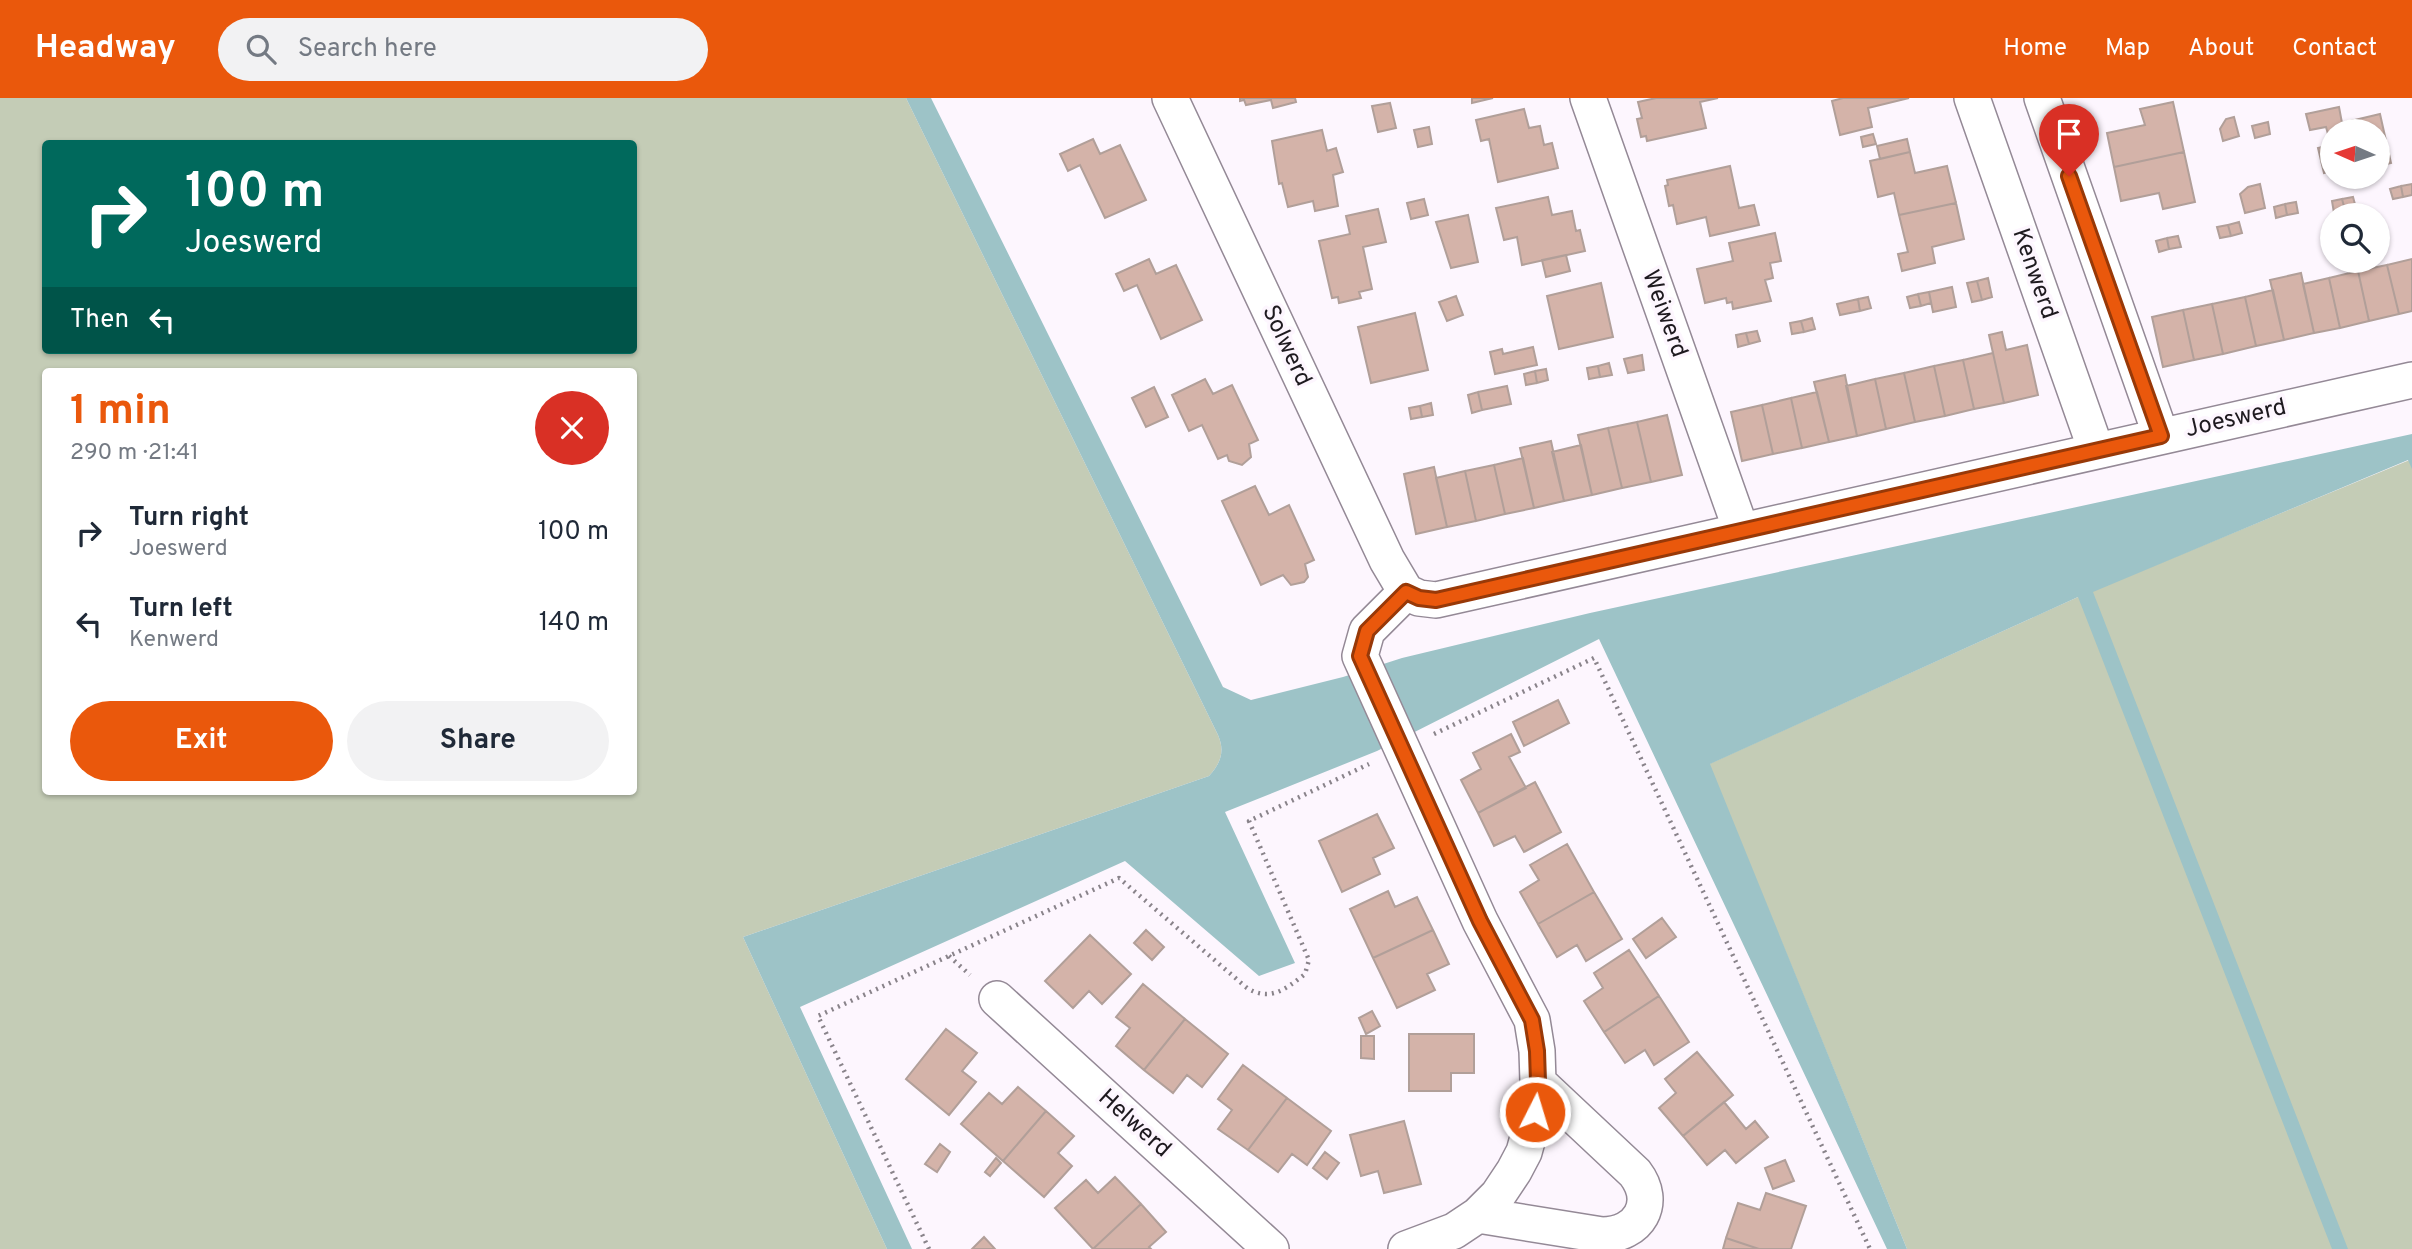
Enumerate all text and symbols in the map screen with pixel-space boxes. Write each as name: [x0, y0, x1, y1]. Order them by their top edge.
search box: [218, 18, 708, 81]
text: Headway: [35, 28, 176, 70]
icon: search: [242, 30, 280, 68]
text: Search here: [298, 33, 437, 66]
text: Home: [2003, 34, 2067, 64]
text: Map: [2105, 34, 2150, 64]
text: About: [2188, 34, 2254, 64]
text: Contact: [2292, 34, 2377, 64]
pin: [2039, 104, 2099, 176]
icon: arrive: [2050, 115, 2088, 153]
north arrow: [2320, 119, 2390, 189]
map controls: [2320, 119, 2390, 273]
text: 100 m: [185, 163, 324, 225]
icon: right: [70, 168, 161, 259]
button: search: [2320, 203, 2390, 273]
text: Joeswerd: [185, 224, 322, 264]
street label: Kenwerd: [2005, 225, 2063, 323]
street label: Weiwerd: [1634, 266, 1694, 362]
icon: left: [143, 301, 181, 339]
street label: Solwerd: [1254, 301, 1318, 391]
text: Then: [70, 304, 129, 337]
text: 1 min: [70, 386, 171, 439]
button: close: [535, 391, 609, 465]
street label: Joeswerd: [2183, 393, 2289, 445]
text: 290 m · 21:41: [70, 439, 199, 468]
text: Turn right: [129, 502, 249, 535]
icon: right: [70, 514, 108, 552]
text: 100 m: [538, 516, 609, 549]
text: Joeswerd: [129, 535, 228, 564]
text: Turn left: [129, 593, 233, 626]
icon: left: [70, 605, 108, 643]
text: 140 m: [539, 607, 609, 640]
text: Kenwerd: [129, 626, 219, 655]
button: Exit: [70, 701, 333, 781]
button: Share: [347, 701, 609, 781]
position arrow: [1498, 1075, 1572, 1149]
street label: Helwerd: [1091, 1083, 1177, 1165]

